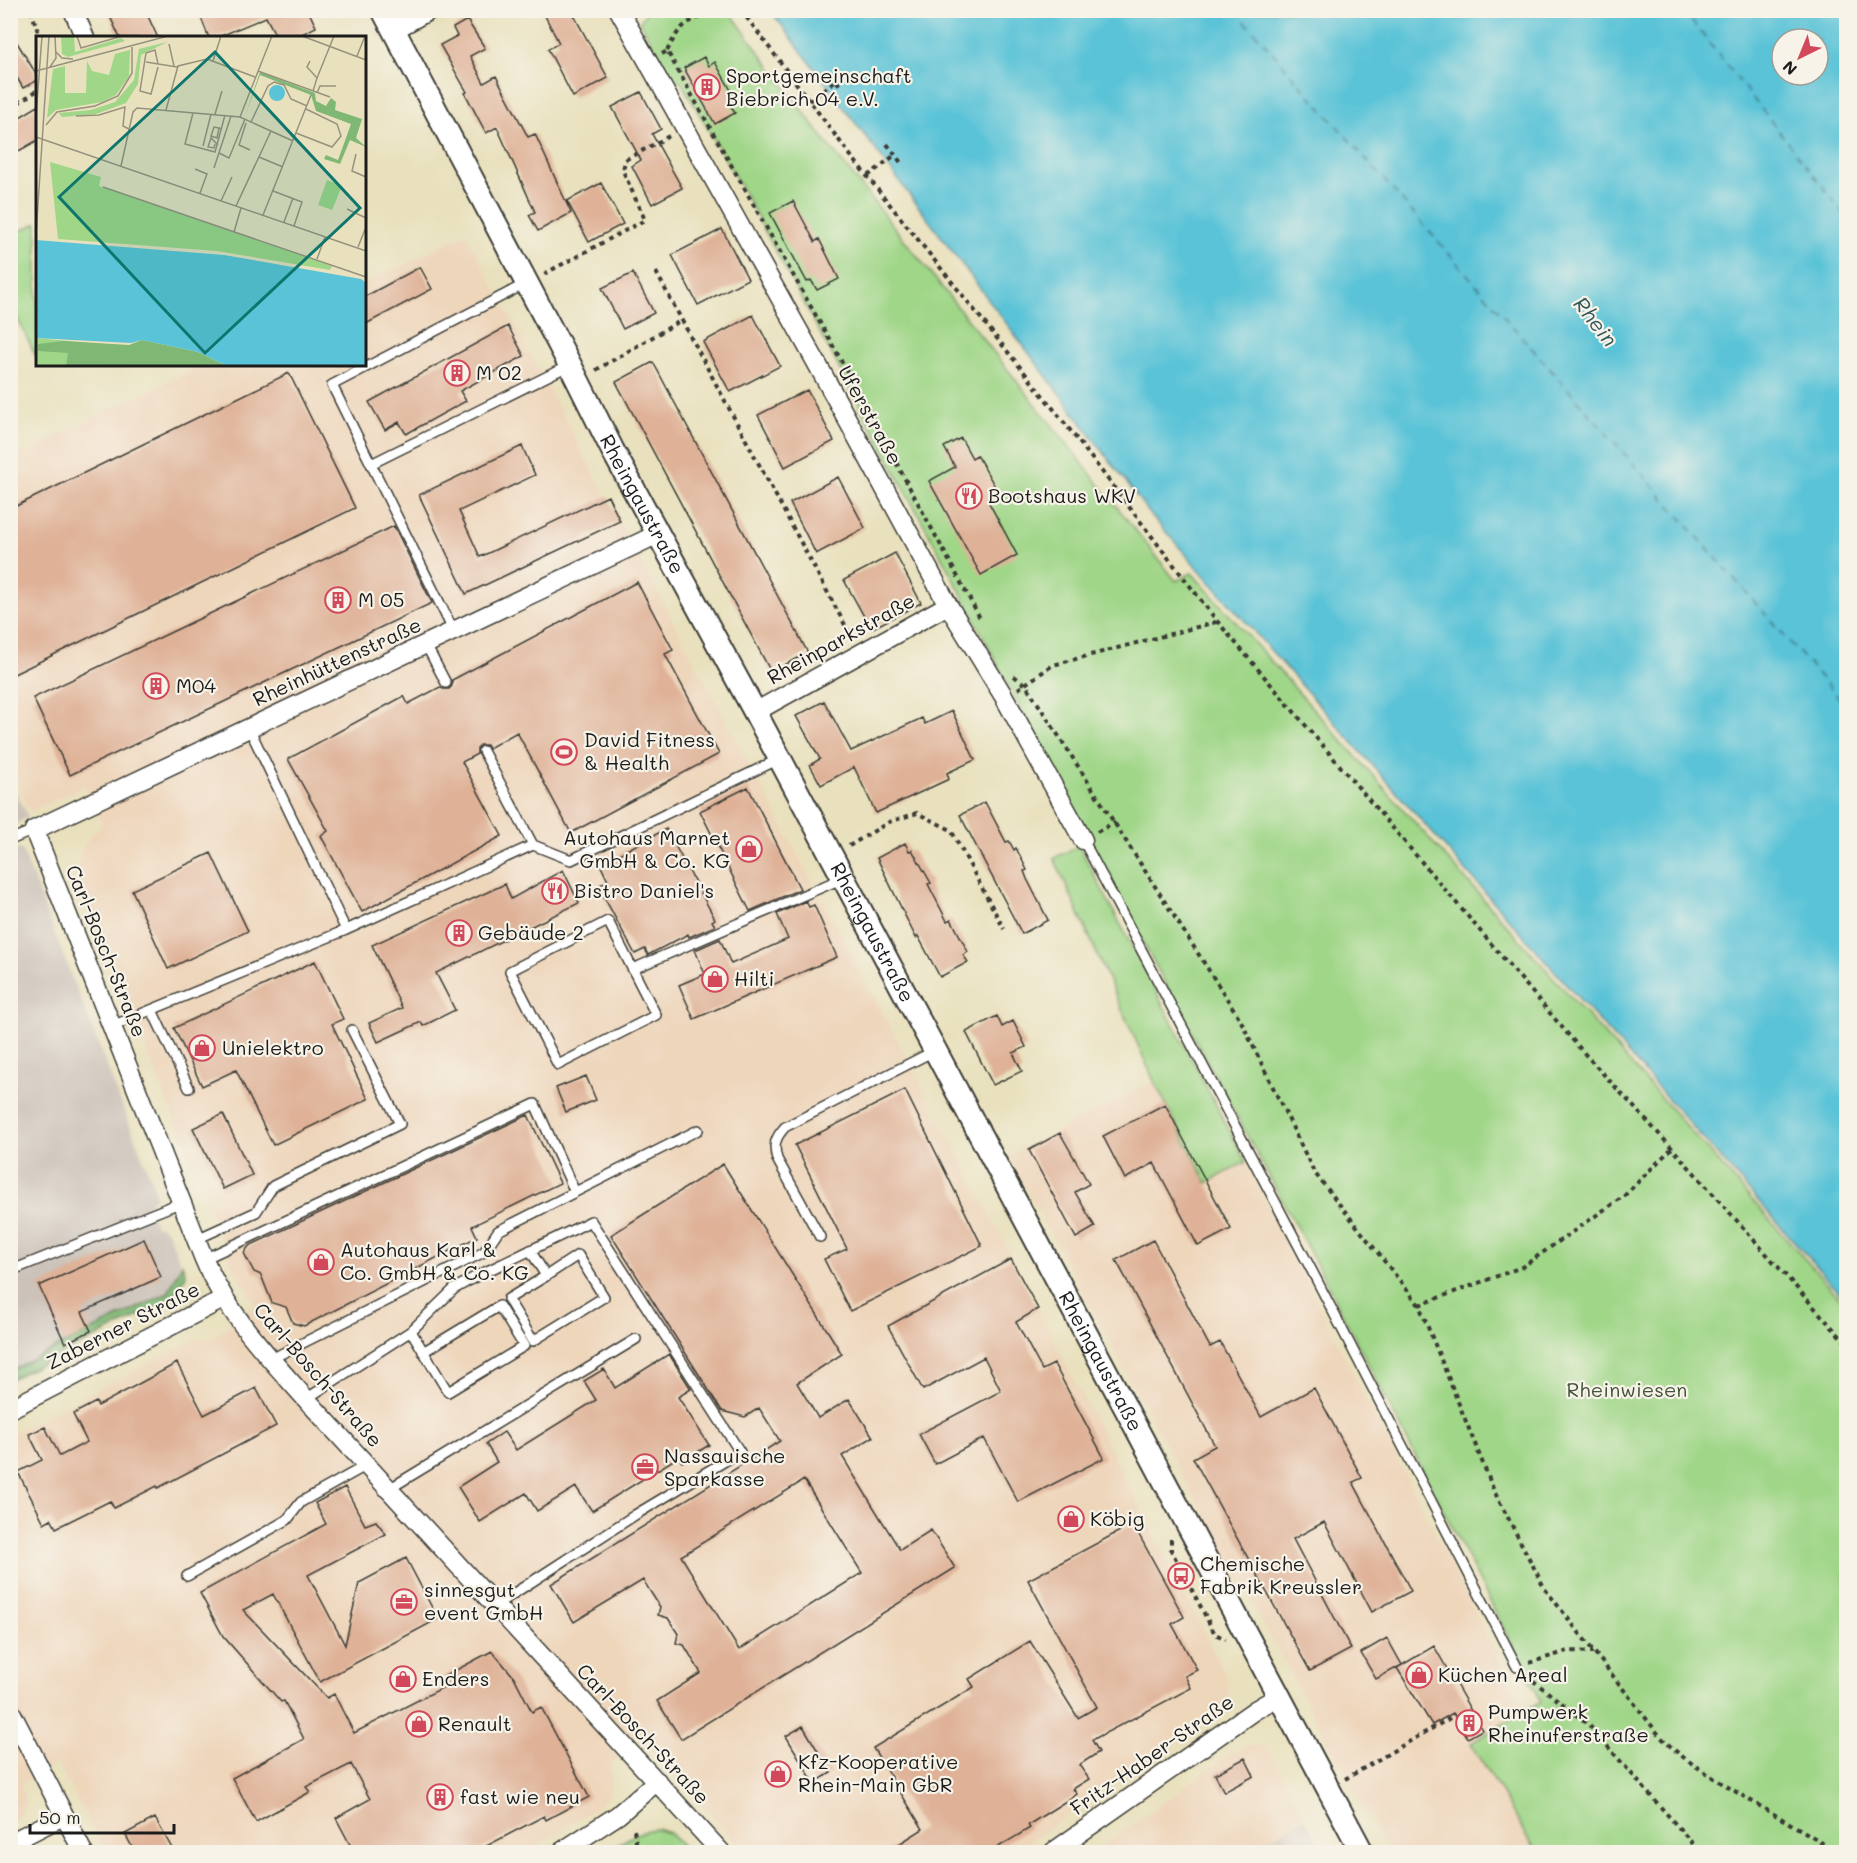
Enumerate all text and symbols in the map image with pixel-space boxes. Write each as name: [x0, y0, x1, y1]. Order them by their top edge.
north arrow: [1770, 27, 1830, 87]
inset map: [36, 36, 366, 366]
text: N: [1778, 57, 1801, 80]
place label: Sportgemeinschaft Biebrich 04 e.V.: [726, 62, 912, 111]
building icon: Sportgemeinschaft Biebrich 04 e.V.: [692, 72, 722, 102]
water label: Rhein: [1568, 291, 1624, 352]
building icon: M 02: [442, 358, 472, 388]
place label: M 02: [476, 359, 522, 385]
street label: Uferstraße: [833, 360, 909, 469]
street label: Rheingaustraße: [595, 430, 691, 578]
restaurant icon: Bootshaus WKV: [954, 481, 984, 511]
place label: Bootshaus WKV: [988, 482, 1136, 508]
building icon: M 05: [323, 585, 353, 615]
place label: M 05: [358, 586, 404, 612]
street label: Rheinparkstraße: [762, 587, 919, 690]
street label: Rheinhüttenstraße: [248, 611, 425, 712]
building icon: M04: [141, 671, 171, 701]
place label: M04: [176, 672, 216, 698]
place label: David Fitness & Health: [584, 726, 715, 775]
sports icon: David Fitness & Health: [549, 737, 579, 767]
place label: Autohaus Marnet GmbH & Co. KG: [563, 824, 730, 873]
shop icon: Autohaus Marnet GmbH & Co. KG: [734, 834, 764, 864]
street label: Rheingaustraße: [825, 857, 921, 1006]
street label: Carl-Bosch-Straße: [61, 861, 153, 1040]
restaurant icon: Bistro Daniel's: [540, 876, 570, 906]
place label: Bistro Daniel's: [574, 877, 714, 903]
building icon: Gebäude 2: [444, 918, 474, 948]
place label: Gebäude 2: [478, 919, 584, 945]
shop icon: Hilti: [700, 964, 730, 994]
place label: Hilti: [734, 965, 774, 991]
shop icon: Unielektro: [187, 1033, 217, 1063]
place label: Unielektro: [222, 1034, 324, 1060]
place label: Autohaus Karl & Co. GmbH & Co. KG: [340, 1236, 529, 1285]
shop icon: Autohaus Karl & Co. GmbH & Co. KG: [306, 1247, 336, 1277]
street label: Zaberner Straße: [42, 1275, 204, 1375]
street label: Rheingaustraße: [1054, 1286, 1149, 1435]
street label: Carl-Bosch-Straße: [249, 1297, 389, 1452]
park label: Rheinwiesen: [1567, 1376, 1687, 1402]
place label: Nassauische Sparkasse: [664, 1442, 785, 1491]
office icon: Nassauische Sparkasse: [630, 1452, 660, 1482]
shop icon: Köbig: [1056, 1504, 1086, 1534]
place label: Köbig: [1090, 1505, 1144, 1531]
place label: Chemische Fabrik Kreussler: [1200, 1550, 1362, 1599]
bus stop icon: Chemische Fabrik Kreussler: [1166, 1561, 1196, 1591]
place label: sinnesgut event GmbH: [424, 1576, 543, 1625]
office icon: sinnesgut event GmbH: [389, 1587, 419, 1617]
street label: Carl-Bosch-Straße: [572, 1657, 716, 1809]
shop icon: Küchen Areal: [1404, 1660, 1434, 1690]
place label: Küchen Areal: [1438, 1661, 1568, 1687]
shop icon: Enders: [388, 1664, 418, 1694]
place label: Enders: [422, 1665, 489, 1691]
street label: Fritz-Haber-Straße: [1065, 1688, 1238, 1820]
place label: Pumpwerk Rheinuferstraße: [1488, 1698, 1649, 1747]
building icon: Pumpwerk Rheinuferstraße: [1454, 1708, 1484, 1738]
shop icon: Renault: [404, 1709, 434, 1739]
place label: Renault: [438, 1710, 512, 1736]
place label: Kfz-Kooperative Rhein-Main GbR: [798, 1748, 958, 1797]
shop icon: Kfz-Kooperative Rhein-Main GbR: [763, 1759, 793, 1789]
building icon: fast wie neu: [425, 1782, 455, 1812]
place label: fast wie neu: [460, 1783, 580, 1809]
scale bar: [30, 1797, 174, 1835]
text: 50 m: [39, 1805, 81, 1829]

